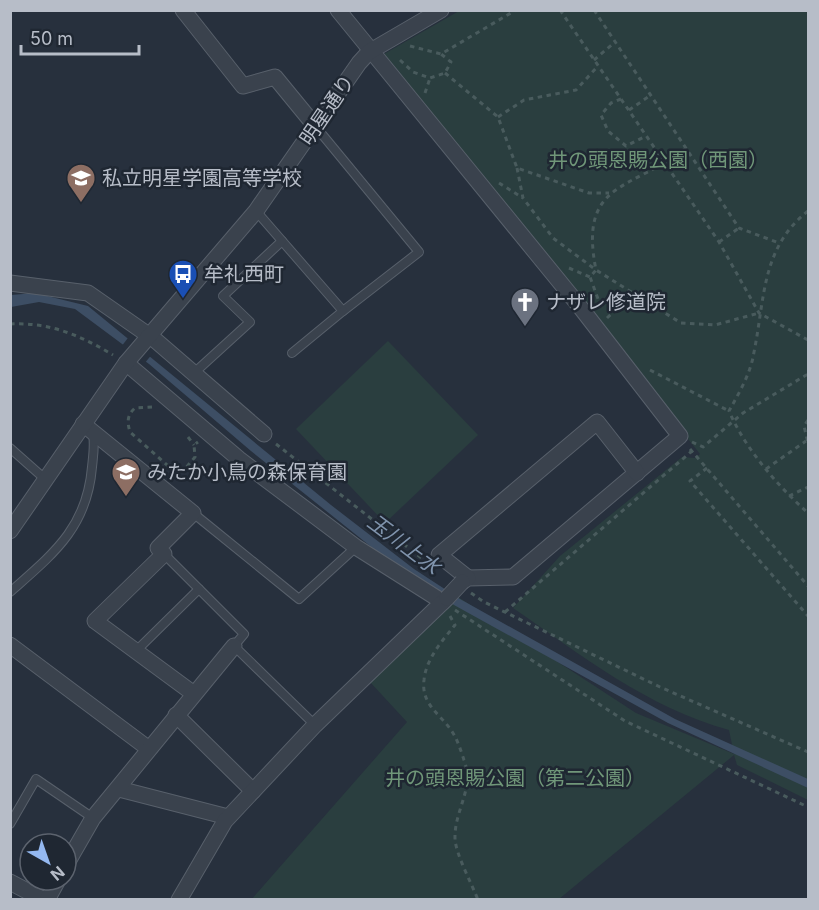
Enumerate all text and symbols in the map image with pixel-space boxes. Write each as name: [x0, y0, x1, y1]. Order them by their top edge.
scale bar: [21, 18, 140, 56]
text: 50 m: [30, 28, 73, 49]
street label: 明星通り: [295, 70, 359, 150]
park label: 井の頭恩賜公園（西園）: [548, 148, 768, 172]
school or university icon: 私立明星学園高等学校: [65, 162, 97, 204]
place label: 私立明星学園高等学校: [102, 166, 302, 190]
bus stop icon: 牟礼西町: [167, 258, 199, 300]
place label: 牟礼西町: [204, 262, 284, 286]
church icon: ナザレ修道院: [509, 286, 541, 328]
place label: ナザレ修道院: [546, 290, 666, 314]
school or university icon: みたか小鳥の森保育園: [110, 456, 142, 498]
place label: みたか小鳥の森保育園: [147, 460, 347, 484]
water label: 玉川上水: [363, 509, 447, 580]
park label: 井の頭恩賜公園（第二公園）: [385, 766, 645, 790]
north arrow: [18, 832, 78, 892]
text: N: [47, 862, 69, 885]

